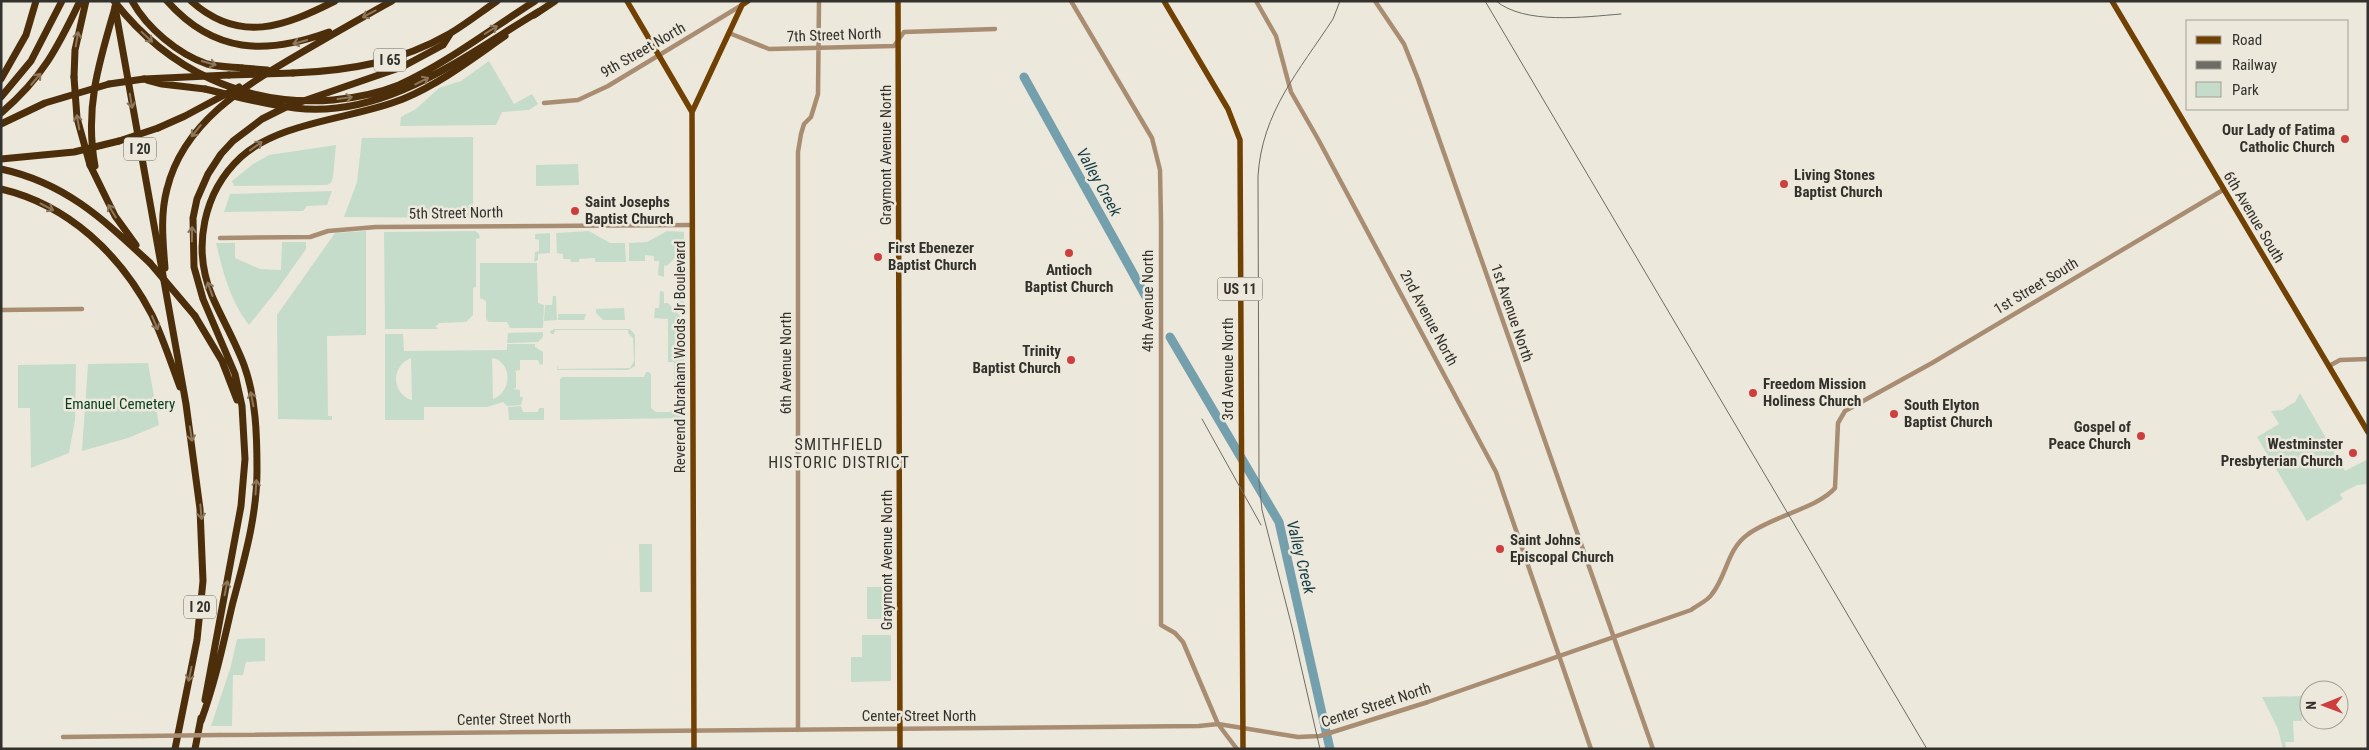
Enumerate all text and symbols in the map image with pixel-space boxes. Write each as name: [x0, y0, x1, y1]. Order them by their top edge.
one-way arrow: [362, 10, 377, 19]
street label: 9th Street North: [598, 19, 688, 81]
legend: [2186, 20, 2349, 110]
one-way arrow: [483, 24, 497, 34]
street label: 7th Street North: [786, 24, 882, 46]
one-way arrow: [73, 31, 83, 47]
one-way arrow: [140, 31, 153, 43]
text: Road: [2232, 31, 2262, 49]
one-way arrow: [292, 38, 308, 48]
road number: I 65: [374, 48, 406, 72]
text: Railway: [2232, 56, 2277, 74]
one-way arrow: [201, 59, 217, 69]
one-way arrow: [30, 73, 41, 86]
one-way arrow: [414, 76, 429, 85]
text: Park: [2232, 81, 2259, 99]
street label: Graymont Avenue North: [877, 85, 895, 225]
one-way arrow: [127, 93, 137, 109]
one-way arrow: [337, 93, 353, 103]
one-way arrow: [73, 114, 83, 130]
place label: Our Lady of Fatima Catholic Church: [2222, 121, 2335, 156]
one-way arrow: [191, 124, 202, 137]
marker: Our Lady of Fatima Catholic Church: [2339, 133, 2351, 145]
road number: I 20: [124, 138, 156, 160]
one-way arrow: [249, 140, 262, 151]
water label: Valley Creek: [1072, 145, 1126, 220]
place label: Living Stones Baptist Church: [1794, 166, 1883, 201]
street label: 6th Avenue South: [2220, 168, 2288, 266]
marker: Living Stones Baptist Church: [1778, 178, 1790, 190]
place label: Saint Josephs Baptist Church: [585, 193, 674, 228]
one-way arrow: [39, 202, 53, 212]
street label: 5th Street North: [409, 203, 503, 223]
one-way arrow: [107, 205, 117, 219]
marker: Saint Josephs Baptist Church: [569, 205, 581, 217]
one-way arrow: [187, 226, 197, 242]
place label: First Ebenezer Baptist Church: [888, 239, 977, 274]
street label: Reverend Abraham Woods Jr Boulevard: [671, 241, 689, 473]
marker: Antioch Baptist Church: [1063, 247, 1075, 259]
street label: 4th Avenue North: [1139, 250, 1157, 352]
marker: First Ebenezer Baptist Church: [872, 251, 884, 263]
street label: 1st Street South: [1991, 254, 2081, 318]
place label: Antioch Baptist Church: [1025, 261, 1113, 296]
street label: 1st Avenue North: [1487, 262, 1537, 364]
street label: 2nd Avenue North: [1396, 267, 1462, 369]
road number: US 11: [1218, 278, 1262, 300]
one-way arrow: [205, 282, 214, 297]
street label: 6th Avenue North: [777, 312, 795, 414]
one-way arrow: [151, 315, 160, 330]
street label: 3rd Avenue North: [1219, 318, 1237, 420]
place label: Trinity Baptist Church: [972, 342, 1061, 377]
marker: Trinity Baptist Church: [1065, 354, 1077, 366]
place label: Freedom Mission Holiness Church: [1763, 375, 1866, 410]
marker: Freedom Mission Holiness Church: [1747, 387, 1759, 399]
one-way arrow: [247, 391, 257, 407]
park label: Emanuel Cemetery: [65, 395, 175, 413]
place label: South Elyton Baptist Church: [1904, 396, 1993, 431]
marker: South Elyton Baptist Church: [1888, 408, 1900, 420]
place label: Gospel of Peace Church: [2048, 418, 2131, 453]
one-way arrow: [186, 425, 196, 441]
marker: Gospel of Peace Church: [2135, 430, 2147, 442]
district label: SMITHFIELD HISTORIC DISTRICT: [768, 435, 910, 472]
place label: Westminster Presbyterian Church: [2221, 435, 2343, 470]
marker: Westminster Presbyterian Church: [2347, 447, 2359, 459]
one-way arrow: [252, 480, 261, 496]
street label: Graymont Avenue North: [878, 490, 896, 630]
one-way arrow: [196, 504, 205, 520]
water label: Valley Creek: [1283, 518, 1320, 597]
place label: Saint Johns Episcopal Church: [1510, 531, 1614, 566]
marker: Saint Johns Episcopal Church: [1494, 543, 1506, 555]
one-way arrow: [221, 580, 231, 596]
road number: I 20: [184, 596, 216, 618]
one-way arrow: [185, 665, 194, 681]
street label: Center Street North: [1319, 679, 1433, 731]
north arrow: [2299, 680, 2349, 730]
text: N: [2303, 701, 2319, 710]
street label: Center Street North: [862, 707, 976, 725]
street label: Center Street North: [457, 709, 571, 729]

